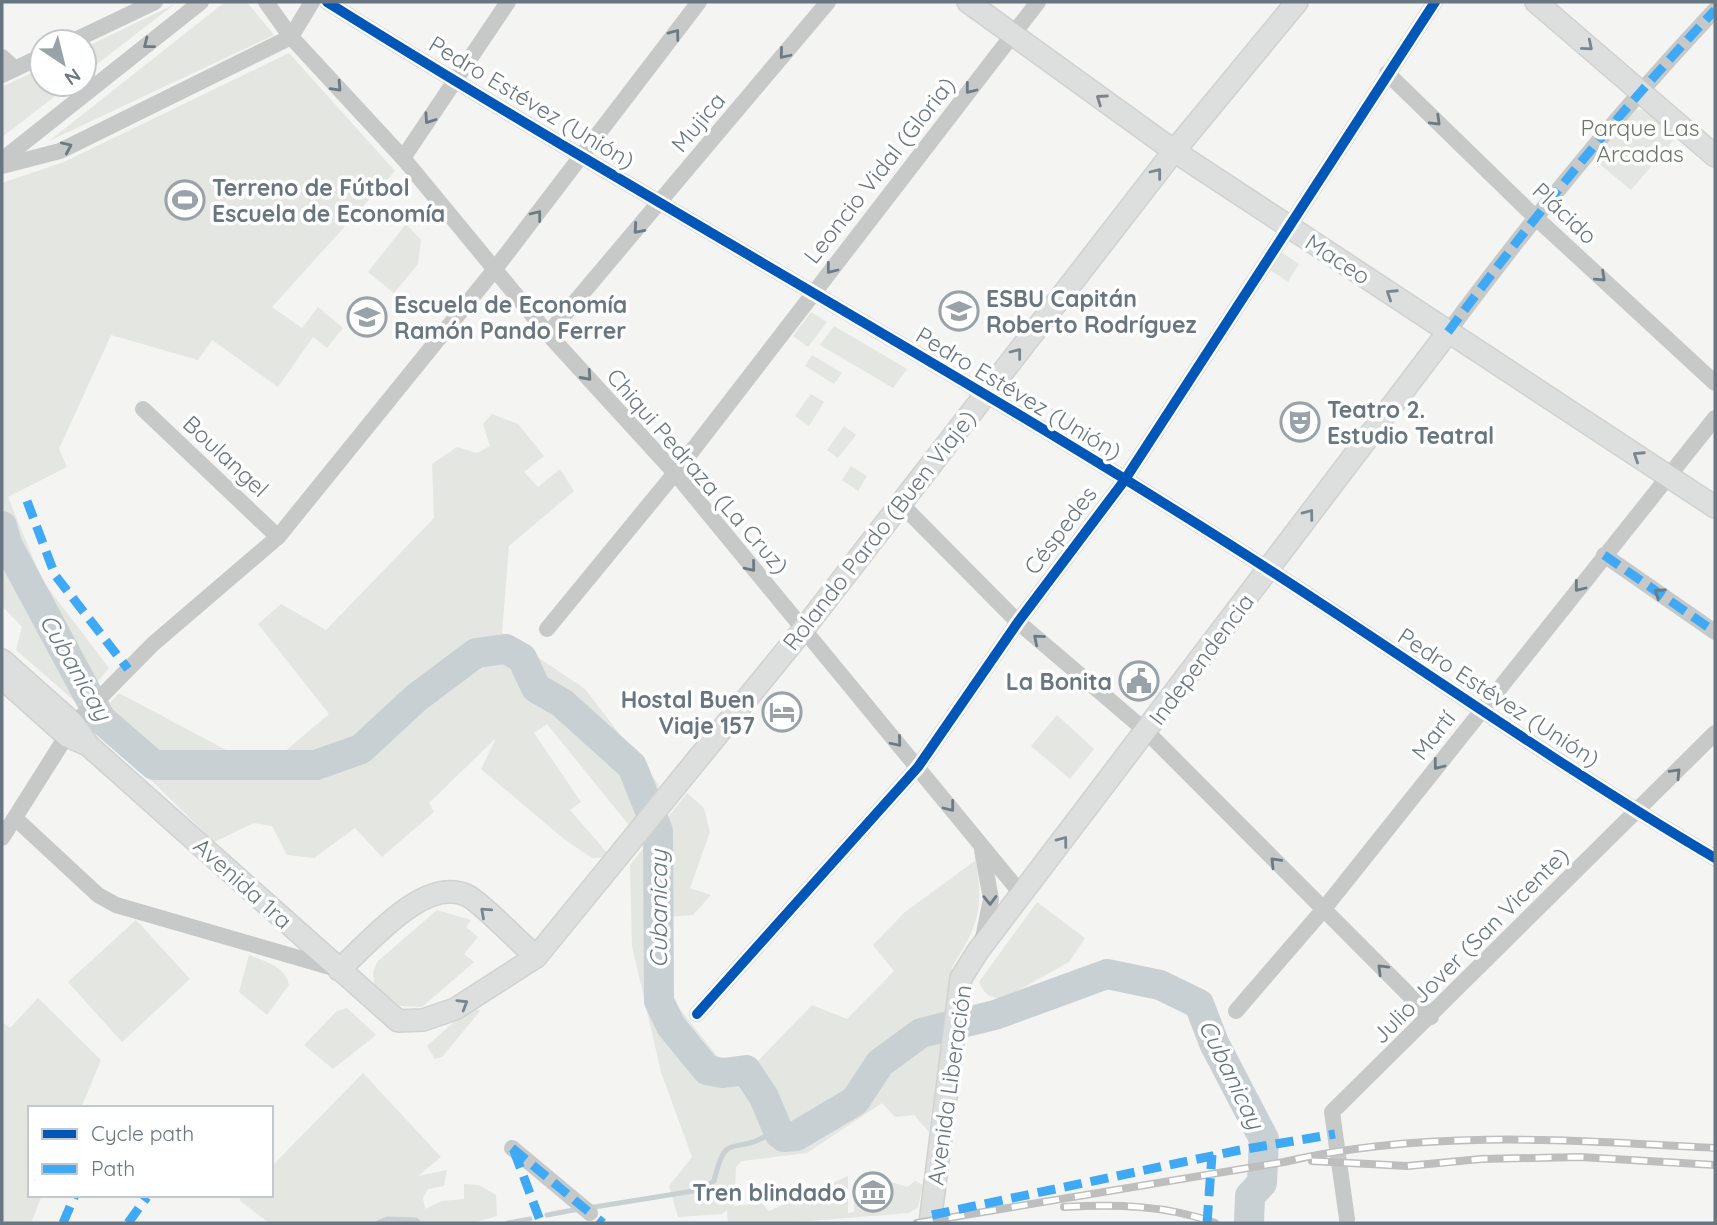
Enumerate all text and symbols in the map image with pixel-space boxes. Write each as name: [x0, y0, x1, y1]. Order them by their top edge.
north arrow: [28, 28, 98, 98]
street label: Pedro Estévez (Unión): [424, 29, 640, 175]
one-way arrow: [666, 29, 679, 42]
one-way arrow: [143, 36, 155, 49]
one-way arrow: [1580, 38, 1593, 50]
one-way arrow: [780, 46, 792, 59]
text: N: [60, 63, 85, 91]
street label: Leoncio Vidal (Gloria): [797, 71, 961, 269]
one-way arrow: [329, 79, 342, 92]
one-way arrow: [965, 81, 978, 94]
street label: Mujica: [665, 86, 731, 158]
one-way arrow: [1096, 95, 1109, 107]
one-way arrow: [424, 112, 437, 125]
one-way arrow: [1428, 112, 1441, 125]
park label: Parque Las Arcadas: [1580, 113, 1700, 168]
one-way arrow: [60, 141, 72, 155]
one-way arrow: [1148, 169, 1161, 181]
place label: Terreno de Fútbol Escuela de Economía: [212, 173, 445, 228]
street label: Plácido: [1527, 176, 1603, 250]
sports icon: Terreno de Fútbol Escuela de Economía: [164, 179, 206, 221]
one-way arrow: [528, 210, 541, 222]
one-way arrow: [634, 221, 646, 234]
street label: Maceo: [1300, 227, 1376, 291]
one-way arrow: [827, 262, 840, 274]
one-way arrow: [1593, 269, 1606, 282]
place label: ESBU Capitán Roberto Rodríguez: [986, 284, 1197, 339]
place label: Escuela de Economía Ramón Pando Ferrer: [394, 290, 627, 345]
school or university icon: ESBU Capitán Roberto Rodríguez: [938, 290, 980, 332]
one-way arrow: [1386, 290, 1399, 303]
school or university icon: Escuela de Economía Ramón Pando Ferrer: [346, 296, 388, 338]
street label: Pedro Estévez (Unión): [911, 320, 1127, 466]
one-way arrow: [1009, 348, 1022, 361]
street label: Chiqui Pedraza (La Cruz): [601, 362, 795, 580]
one-way arrow: [579, 368, 591, 381]
place label: Teatro 2. Estudio Teatral: [1327, 395, 1494, 450]
theatre icon: Teatro 2. Estudio Teatral: [1279, 401, 1321, 443]
street label: Rolando Pardo (Buen Viaje): [776, 404, 982, 656]
street label: Boulangel: [177, 409, 275, 503]
one-way arrow: [1632, 452, 1645, 465]
street label: Céspedes: [1017, 480, 1103, 580]
one-way arrow: [1301, 510, 1314, 522]
one-way arrow: [743, 560, 756, 572]
one-way arrow: [1574, 579, 1587, 591]
street label: Independencia: [1142, 587, 1260, 731]
one-way arrow: [1654, 588, 1667, 601]
water label: Cubanicay: [33, 608, 119, 727]
street label: Pedro Estévez (Unión): [1393, 621, 1605, 773]
one-way arrow: [1033, 635, 1046, 647]
public building icon: La Bonita: [1118, 660, 1160, 702]
place label: La Bonita: [1006, 667, 1112, 696]
place label: Hostal Buen Viaje 157: [621, 685, 755, 740]
hotel icon: Hostal Buen Viaje 157: [761, 691, 803, 733]
street label: Martí: [1405, 705, 1461, 765]
one-way arrow: [889, 734, 901, 747]
one-way arrow: [1434, 758, 1447, 770]
one-way arrow: [1668, 768, 1681, 781]
one-way arrow: [941, 800, 954, 812]
street label: Avenida 1ra: [188, 831, 298, 935]
one-way arrow: [1055, 836, 1068, 849]
street label: Julio Jover (San Vicente): [1366, 841, 1574, 1049]
water label: Cubanicay: [643, 849, 673, 968]
one-way arrow: [1270, 857, 1283, 870]
one-way arrow: [982, 895, 998, 906]
one-way arrow: [480, 907, 493, 920]
one-way arrow: [1378, 965, 1390, 977]
street label: Avenida Liberación: [921, 983, 977, 1187]
one-way arrow: [455, 999, 468, 1012]
water label: Cubanicay: [1193, 1014, 1272, 1135]
legend: [28, 1106, 273, 1197]
text: Cycle path: [91, 1120, 194, 1146]
text: Path: [91, 1155, 135, 1181]
museum icon: Tren blindado: [852, 1171, 894, 1213]
place label: Tren blindado: [692, 1178, 846, 1207]

